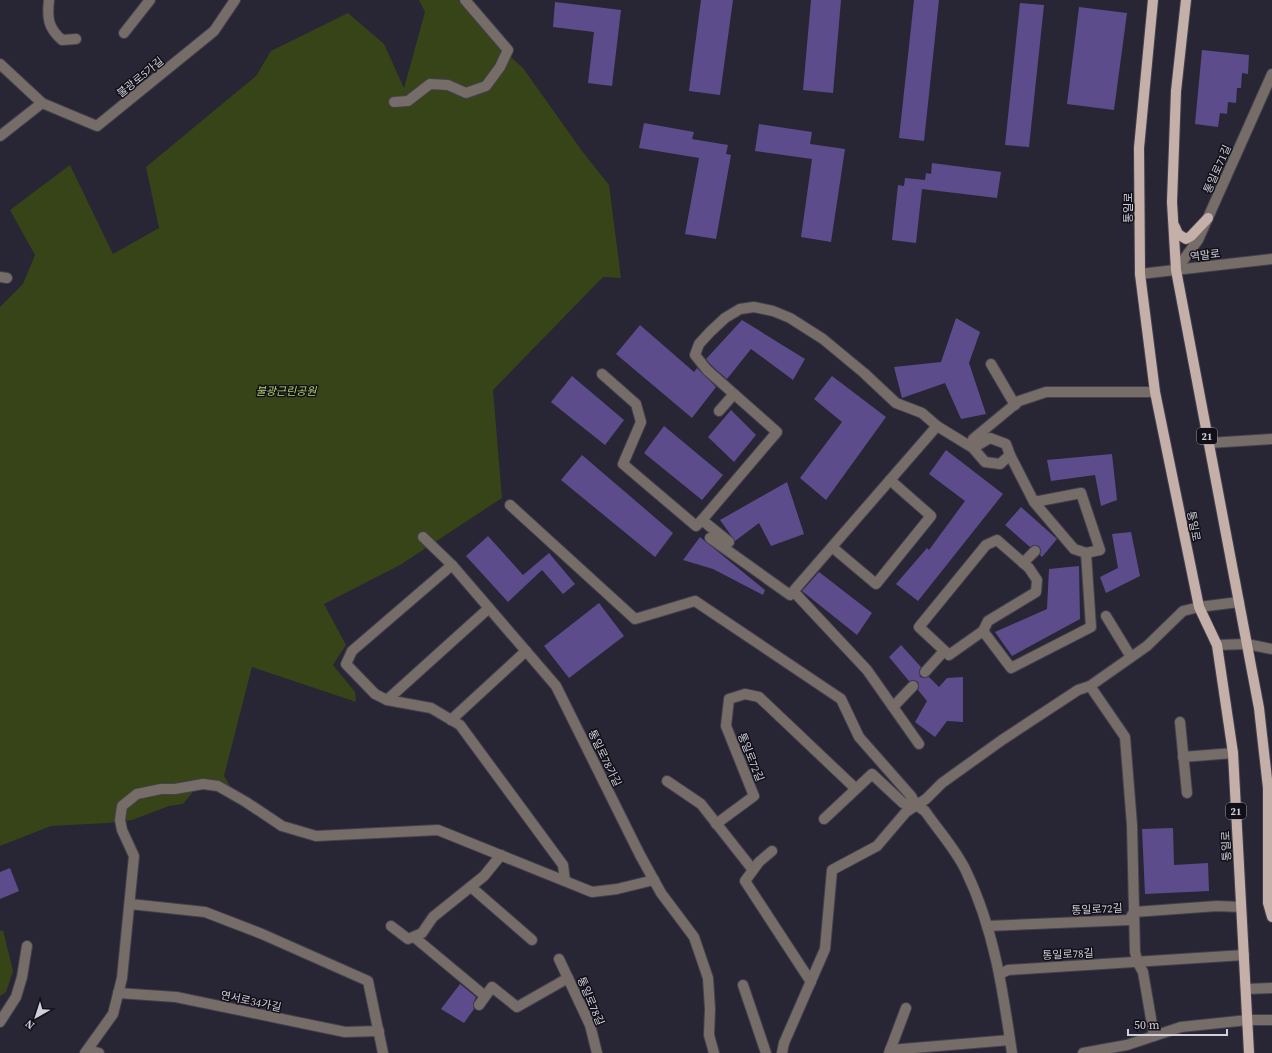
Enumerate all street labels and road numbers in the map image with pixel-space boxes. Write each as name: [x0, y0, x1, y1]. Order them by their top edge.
street label: 불광로5가길: [114, 54, 167, 101]
street label: 통일로71길: [1200, 143, 1235, 196]
street label: 통일로: [1121, 193, 1136, 223]
street label: 역말로: [1189, 246, 1221, 265]
road number: 21: [1197, 428, 1217, 444]
street label: 통일로: [1183, 510, 1204, 542]
street label: 통일로78가길: [584, 727, 625, 789]
street label: 통일로72길: [734, 731, 767, 784]
road number: 21: [1226, 803, 1246, 819]
street label: 통일로: [1218, 830, 1235, 862]
street label: 통일로72길: [1071, 901, 1123, 918]
street label: 통일로78길: [1042, 946, 1094, 963]
street label: 통일로78길: [574, 975, 608, 1028]
street label: 연서로34가길: [219, 988, 283, 1015]

